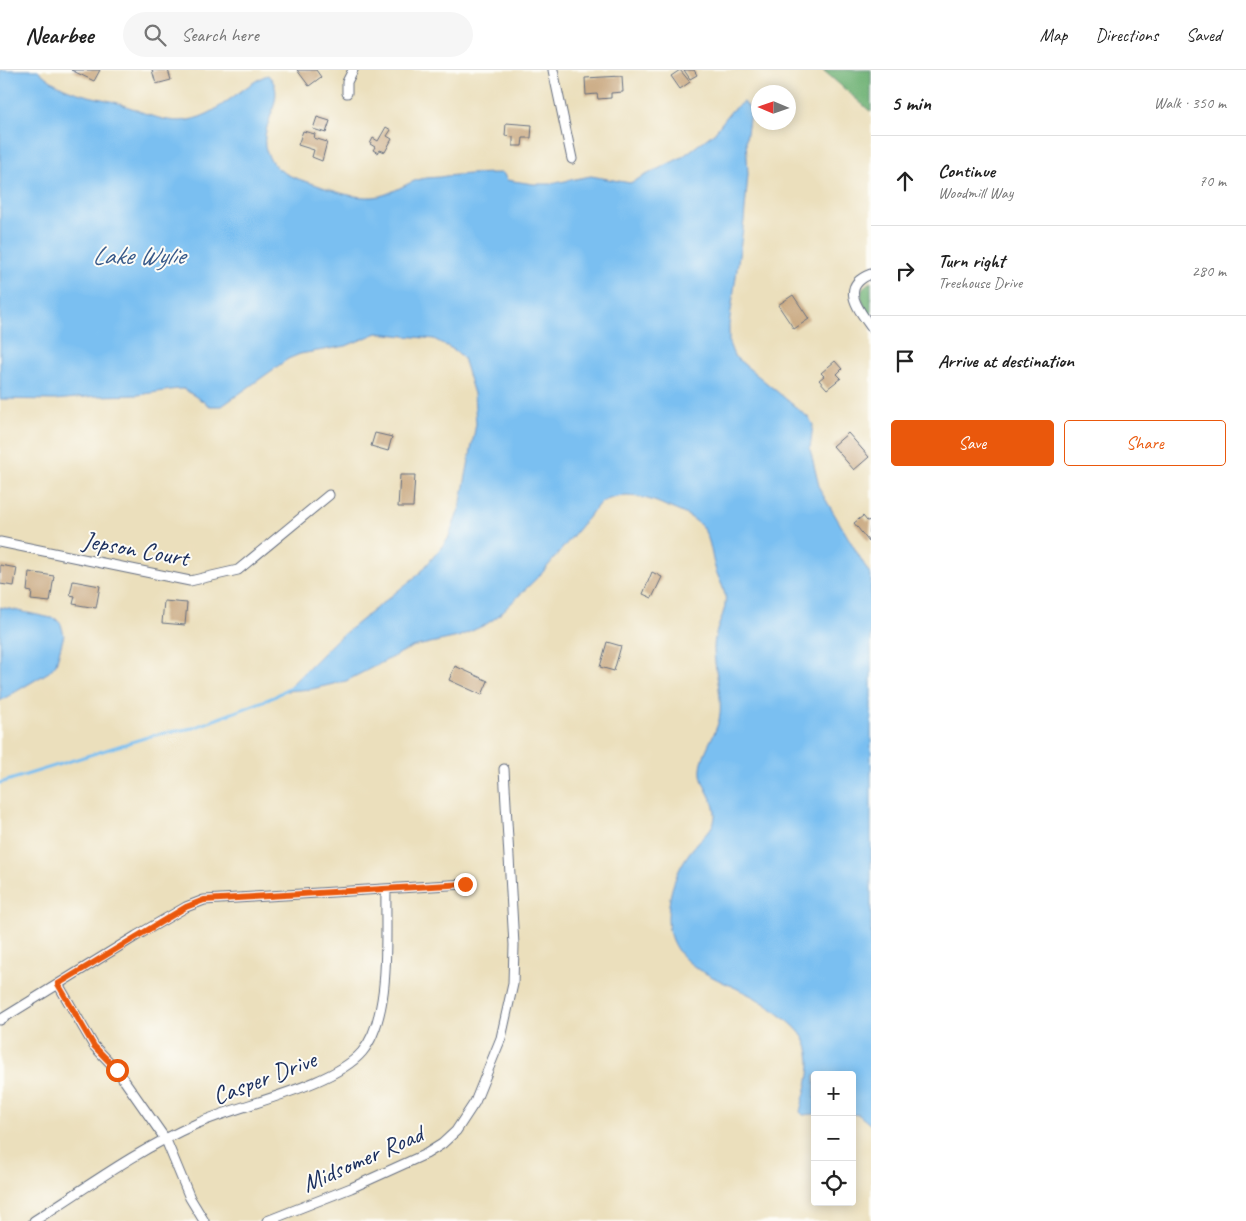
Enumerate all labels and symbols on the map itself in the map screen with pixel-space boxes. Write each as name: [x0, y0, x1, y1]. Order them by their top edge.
north arrow: [751, 85, 796, 130]
water label: Lake Wylie: [92, 239, 189, 272]
street label: Jepson Court: [79, 524, 194, 574]
route end: [454, 873, 477, 896]
street label: Casper Drive: [208, 1043, 323, 1112]
route start: [106, 1059, 129, 1082]
street label: Midsomer Road: [297, 1116, 432, 1200]

